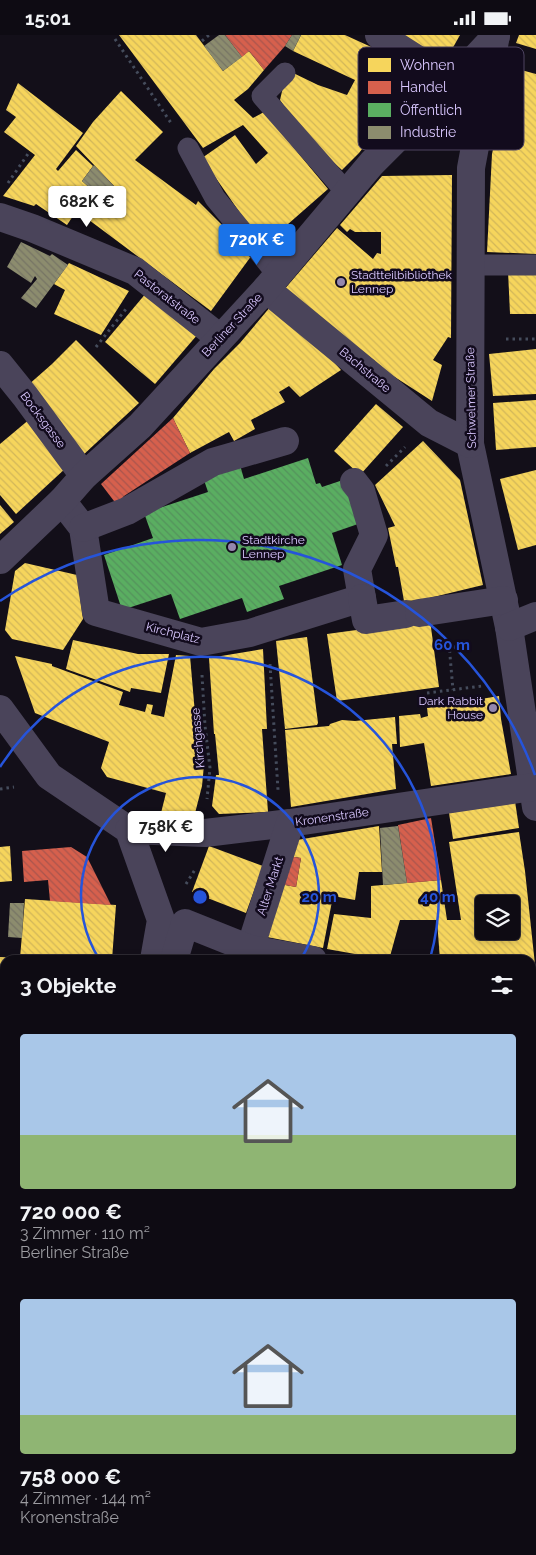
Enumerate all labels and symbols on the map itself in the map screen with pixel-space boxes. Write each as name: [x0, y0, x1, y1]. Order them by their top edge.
legend: [358, 47, 524, 150]
text: Wohnen: [400, 57, 455, 73]
text: Handel: [400, 79, 447, 95]
text: Öffentlich: [400, 100, 462, 118]
text: Industrie: [400, 124, 456, 140]
pin: 682K €: [46, 185, 128, 228]
pin: 720K €: [216, 223, 298, 266]
street label: Pastoratstraße: [131, 267, 203, 327]
place label: Stadtteilbibliothek Lennep: [351, 268, 452, 296]
marker: Stadtteilbibliothek Lennep: [335, 276, 347, 288]
street label: Berliner Straße: [199, 290, 265, 360]
street label: Bachstraße: [337, 345, 393, 395]
street label: Schwelmer Straße: [463, 347, 479, 449]
street label: Bocksgasse: [17, 389, 69, 451]
place label: Stadtkirche Lennep: [242, 533, 305, 561]
marker: Stadtkirche Lennep: [226, 541, 238, 553]
street label: Kirchplatz: [145, 620, 201, 646]
text: 60 m: [434, 636, 470, 654]
place label: Dark Rabbit House: [419, 694, 483, 722]
marker: Dark Rabbit House: [487, 702, 499, 714]
street label: Kirchgasse: [188, 707, 208, 769]
street label: Kronenstraße: [294, 805, 370, 829]
pin: 758K €: [125, 811, 207, 853]
street label: Alter Markt: [254, 855, 286, 917]
centre of rings: [191, 888, 209, 906]
text: 20 m: [301, 888, 337, 906]
text: 40 m: [420, 888, 456, 906]

